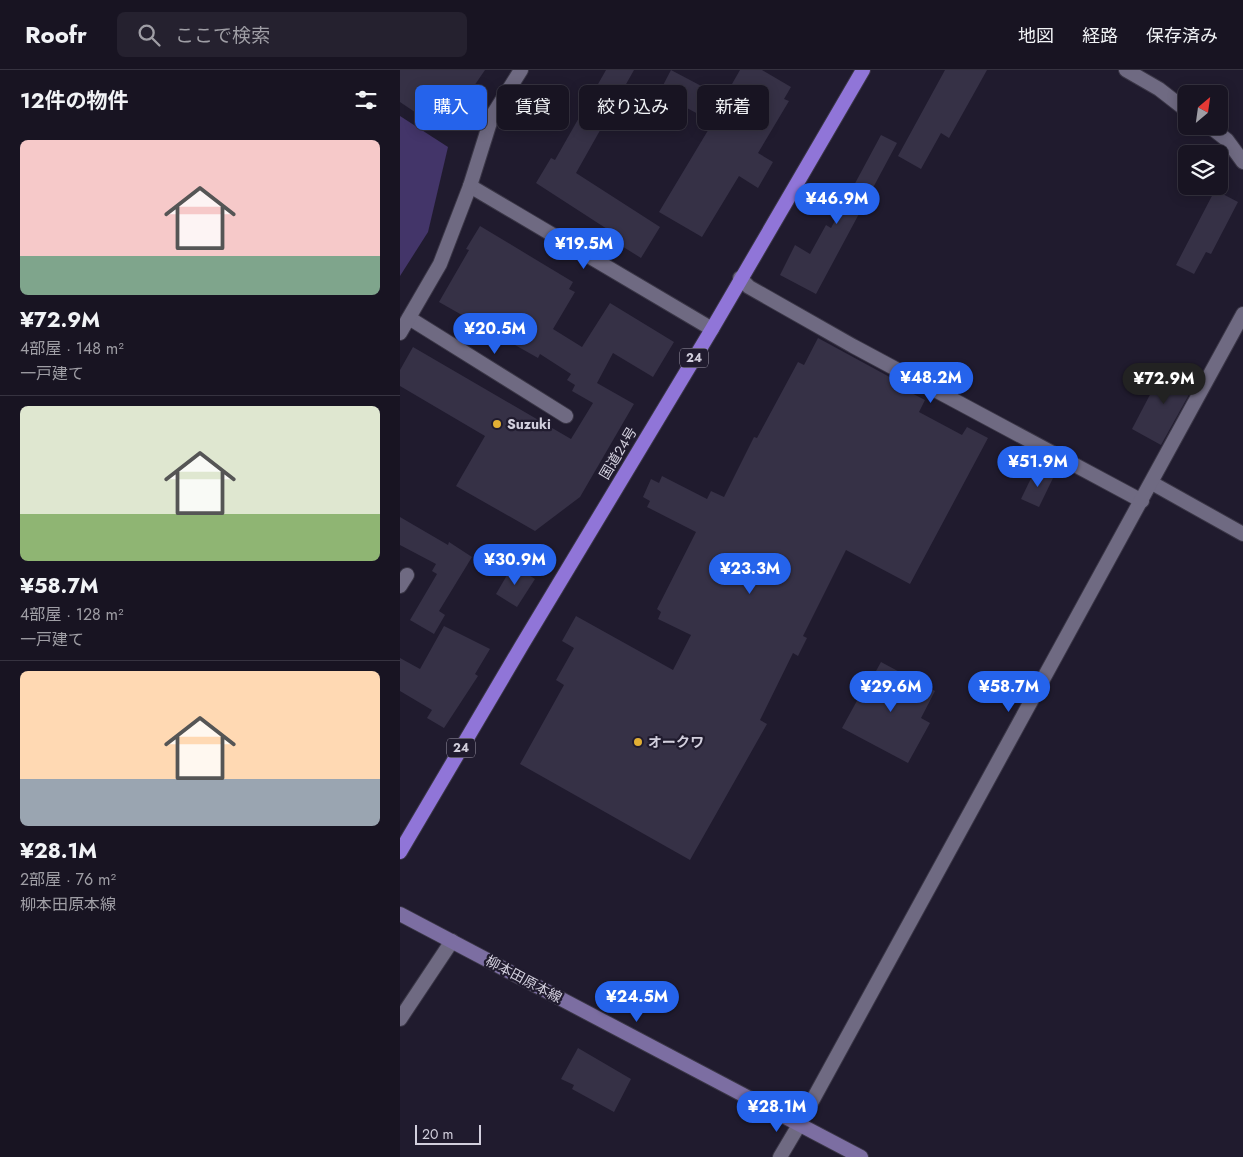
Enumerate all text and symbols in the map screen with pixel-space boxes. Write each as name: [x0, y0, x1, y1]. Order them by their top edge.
search box: [117, 12, 467, 57]
text: Roofr: [25, 17, 87, 52]
icon: search: [135, 21, 163, 49]
text: ここで検索: [175, 22, 270, 49]
text: 地図: [1018, 23, 1054, 49]
text: 経路: [1082, 23, 1118, 49]
text: 保存済み: [1146, 23, 1218, 49]
chip: 購入: [415, 85, 487, 130]
chip: 賃貸: [497, 85, 569, 130]
chip: 絞り込み: [579, 85, 687, 130]
chip: 新着: [697, 85, 769, 130]
north arrow: [1178, 85, 1228, 135]
map controls: [1178, 85, 1228, 195]
text: 12件の物件: [20, 86, 128, 116]
icon: filters: [352, 86, 380, 114]
button: layers: [1178, 145, 1228, 195]
icon: home: [155, 173, 245, 263]
pin: ¥46.9M: [796, 182, 878, 225]
text: ¥46.9M: [806, 187, 868, 210]
pin: ¥19.5M: [543, 228, 625, 270]
text: ¥19.5M: [555, 232, 613, 255]
text: ¥72.9M: [20, 305, 100, 335]
pin: ¥20.5M: [454, 312, 536, 355]
text: ¥20.5M: [464, 317, 526, 340]
text: 4部屋 · 148 m²: [20, 337, 124, 360]
road number: 24: [680, 348, 708, 368]
text: 一戸建て: [20, 362, 84, 385]
pin: ¥48.2M: [890, 362, 972, 404]
pin: ¥72.9M: [1123, 362, 1205, 405]
text: ¥48.2M: [900, 366, 962, 389]
text: ¥72.9M: [1134, 367, 1194, 390]
place label: Suzuki: [507, 414, 551, 434]
marker: Suzuki: [491, 418, 503, 430]
street label: 国道24号: [594, 423, 642, 483]
icon: home: [155, 438, 245, 528]
pin: ¥51.9M: [997, 446, 1079, 488]
text: ¥51.9M: [1008, 450, 1068, 473]
pin: ¥30.9M: [474, 544, 556, 586]
text: ¥30.9M: [484, 548, 546, 571]
pin: ¥23.3M: [709, 552, 791, 595]
text: ¥23.3M: [720, 557, 780, 580]
text: ¥58.7M: [20, 571, 99, 601]
text: 4部屋 · 128 m²: [20, 603, 124, 626]
text: 一戸建て: [20, 628, 84, 651]
pin: ¥29.6M: [850, 670, 932, 713]
pin: ¥58.7M: [968, 670, 1050, 713]
text: ¥29.6M: [861, 675, 921, 698]
text: ¥58.7M: [979, 675, 1039, 698]
icon: home: [155, 703, 245, 793]
place label: オークワ: [648, 732, 704, 752]
marker: オークワ: [632, 736, 644, 748]
road number: 24: [447, 738, 475, 758]
text: ¥28.1M: [20, 836, 97, 866]
text: 2部屋 · 76 m²: [20, 868, 116, 891]
text: 柳本田原本線: [20, 893, 116, 916]
street label: 柳本田原本線: [482, 950, 566, 1008]
pin: ¥24.5M: [596, 980, 678, 1023]
text: ¥24.5M: [606, 985, 668, 1008]
pin: ¥28.1M: [736, 1090, 818, 1133]
text: ¥28.1M: [748, 1095, 806, 1118]
scale bar: [415, 1122, 481, 1145]
text: 20 m: [422, 1124, 454, 1144]

